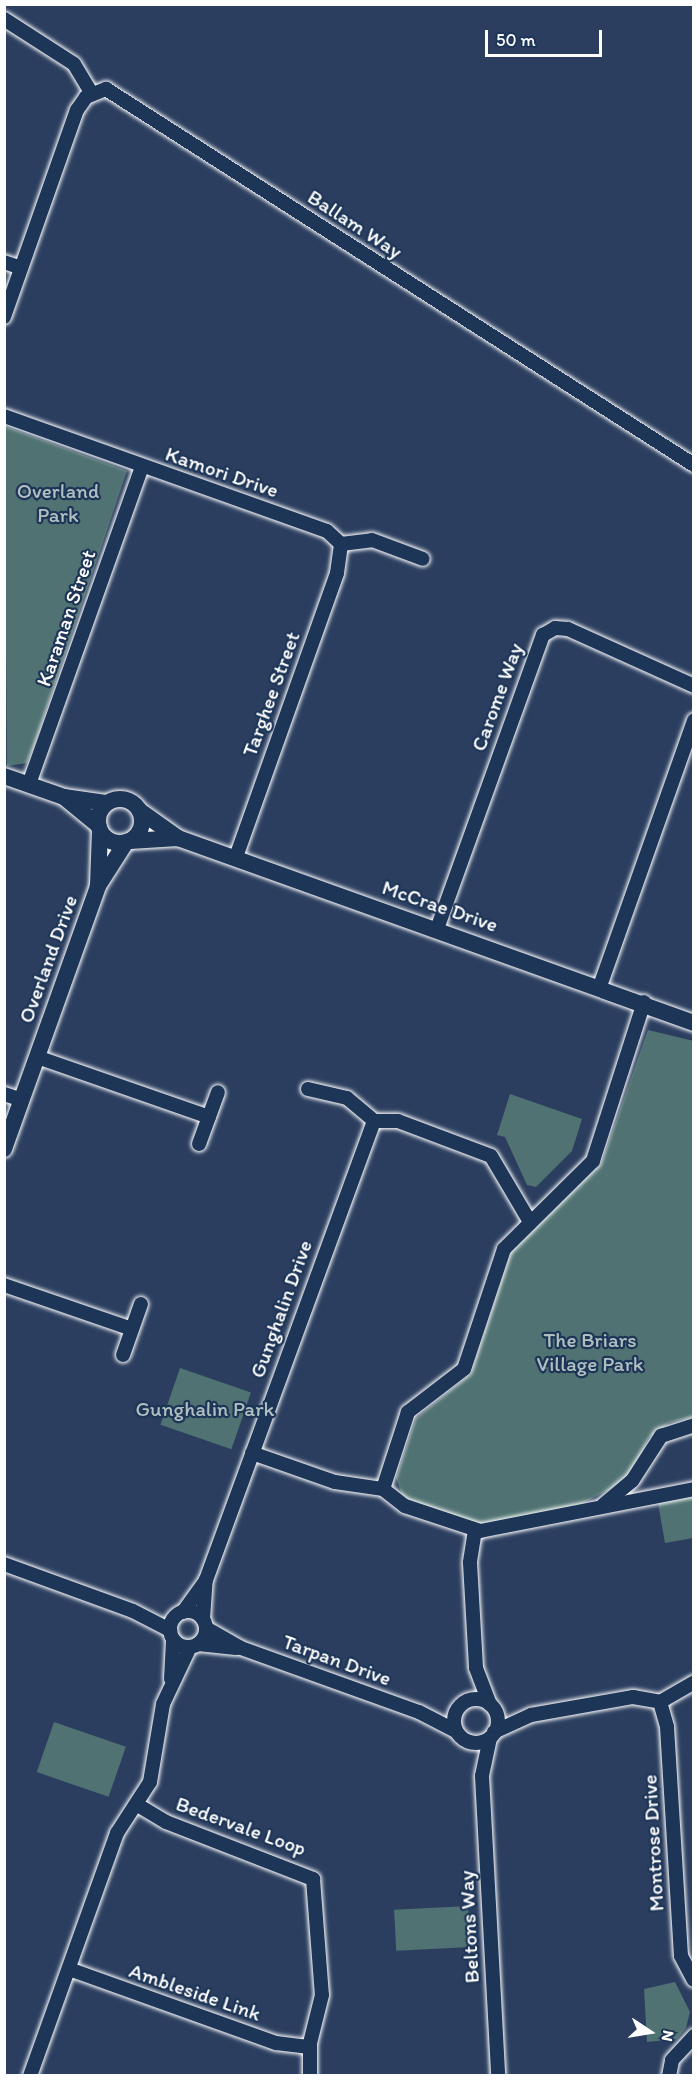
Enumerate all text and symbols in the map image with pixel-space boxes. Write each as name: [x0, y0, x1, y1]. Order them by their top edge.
scale bar: [488, 18, 605, 56]
text: 50 m: [496, 29, 536, 51]
street label: Ballam Way: [303, 184, 407, 264]
street label: Kamori Drive: [162, 441, 282, 503]
park label: Overland Park: [17, 478, 99, 528]
street label: Karaman Street: [31, 546, 101, 690]
street label: Targhee Street: [237, 628, 305, 760]
street label: Carome Way: [466, 640, 528, 754]
street label: McCrae Drive: [379, 874, 501, 938]
street label: Overland Drive: [13, 892, 83, 1026]
street label: Gunghalin Drive: [244, 1237, 318, 1381]
park label: The Briars Village Park: [537, 1327, 643, 1377]
park label: Gunghalin Park: [136, 1396, 274, 1422]
street label: Tarpan Drive: [279, 1629, 395, 1691]
street label: Montrose Drive: [637, 1774, 669, 1912]
street label: Bedervale Loop: [172, 1791, 310, 1861]
street label: Beltons Way: [453, 1871, 485, 1983]
street label: Ambleside Link: [126, 1958, 264, 2026]
north arrow: [620, 2002, 680, 2062]
text: N: [658, 2029, 679, 2043]

